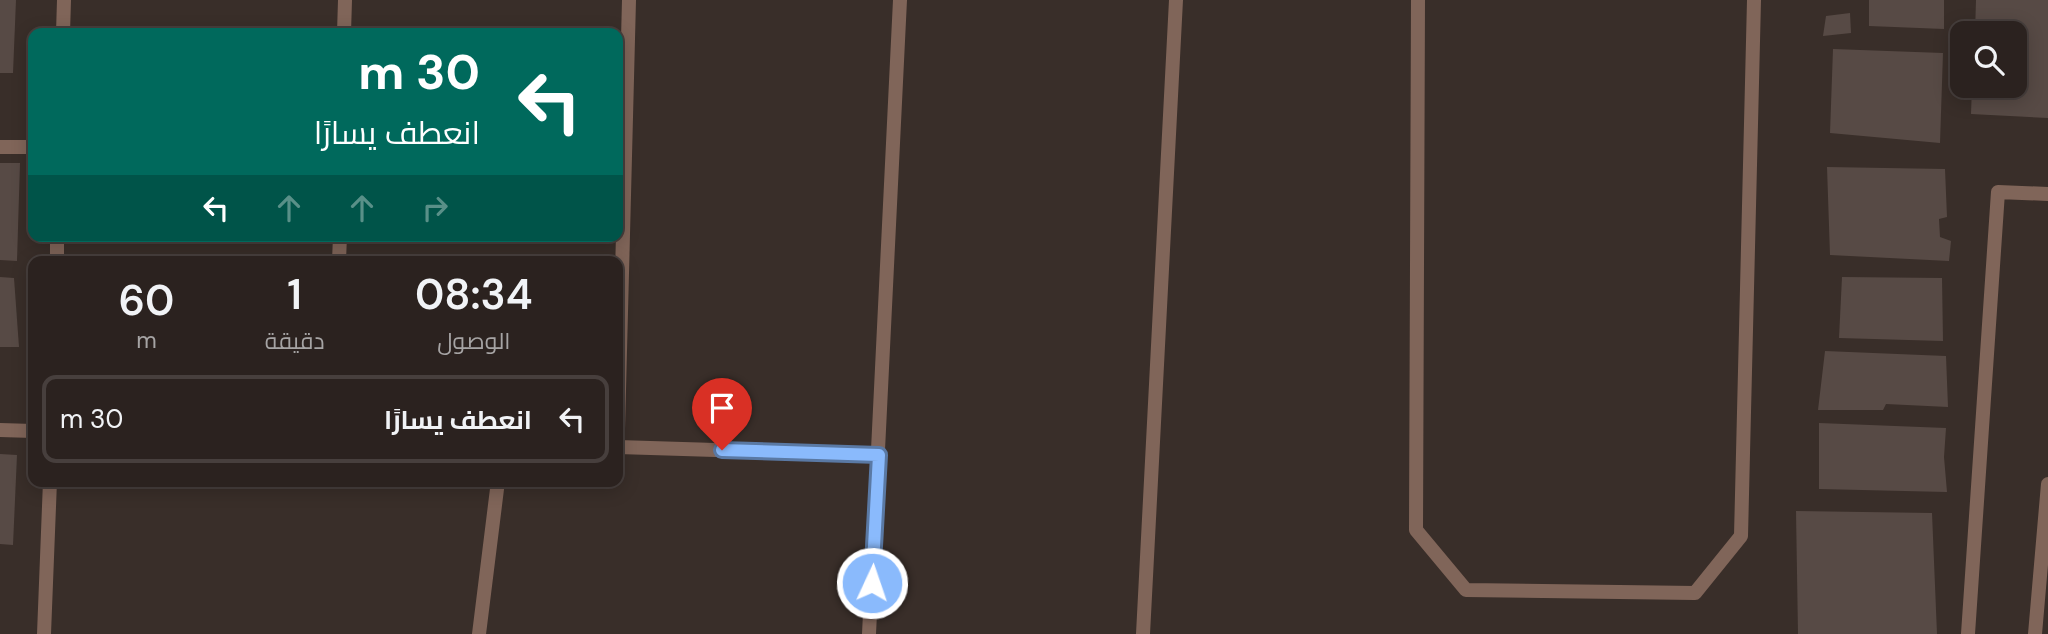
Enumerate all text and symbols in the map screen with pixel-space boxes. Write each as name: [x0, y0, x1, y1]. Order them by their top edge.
map controls: [1950, 21, 2027, 98]
button: search: [1950, 21, 2027, 98]
text: 30 m: [358, 40, 480, 104]
icon: left: [504, 56, 595, 147]
text: انعطف يسارًا: [314, 112, 480, 154]
icon: left: [197, 189, 235, 227]
icon: ahead: [270, 189, 308, 227]
icon: ahead: [343, 189, 381, 227]
icon: right: [416, 189, 454, 227]
text: 1: [287, 267, 302, 322]
text: 08:34: [415, 267, 533, 322]
text: 60: [118, 273, 174, 328]
text: m: [136, 325, 157, 355]
text: دقيقة: [265, 326, 325, 356]
text: الوصول: [437, 326, 510, 356]
pin: [692, 378, 752, 450]
icon: arrive: [703, 389, 741, 427]
icon: left: [553, 400, 591, 438]
text: 30 m: [60, 402, 123, 436]
text: انعطف يسارًا: [384, 403, 532, 437]
position arrow: [835, 546, 909, 620]

